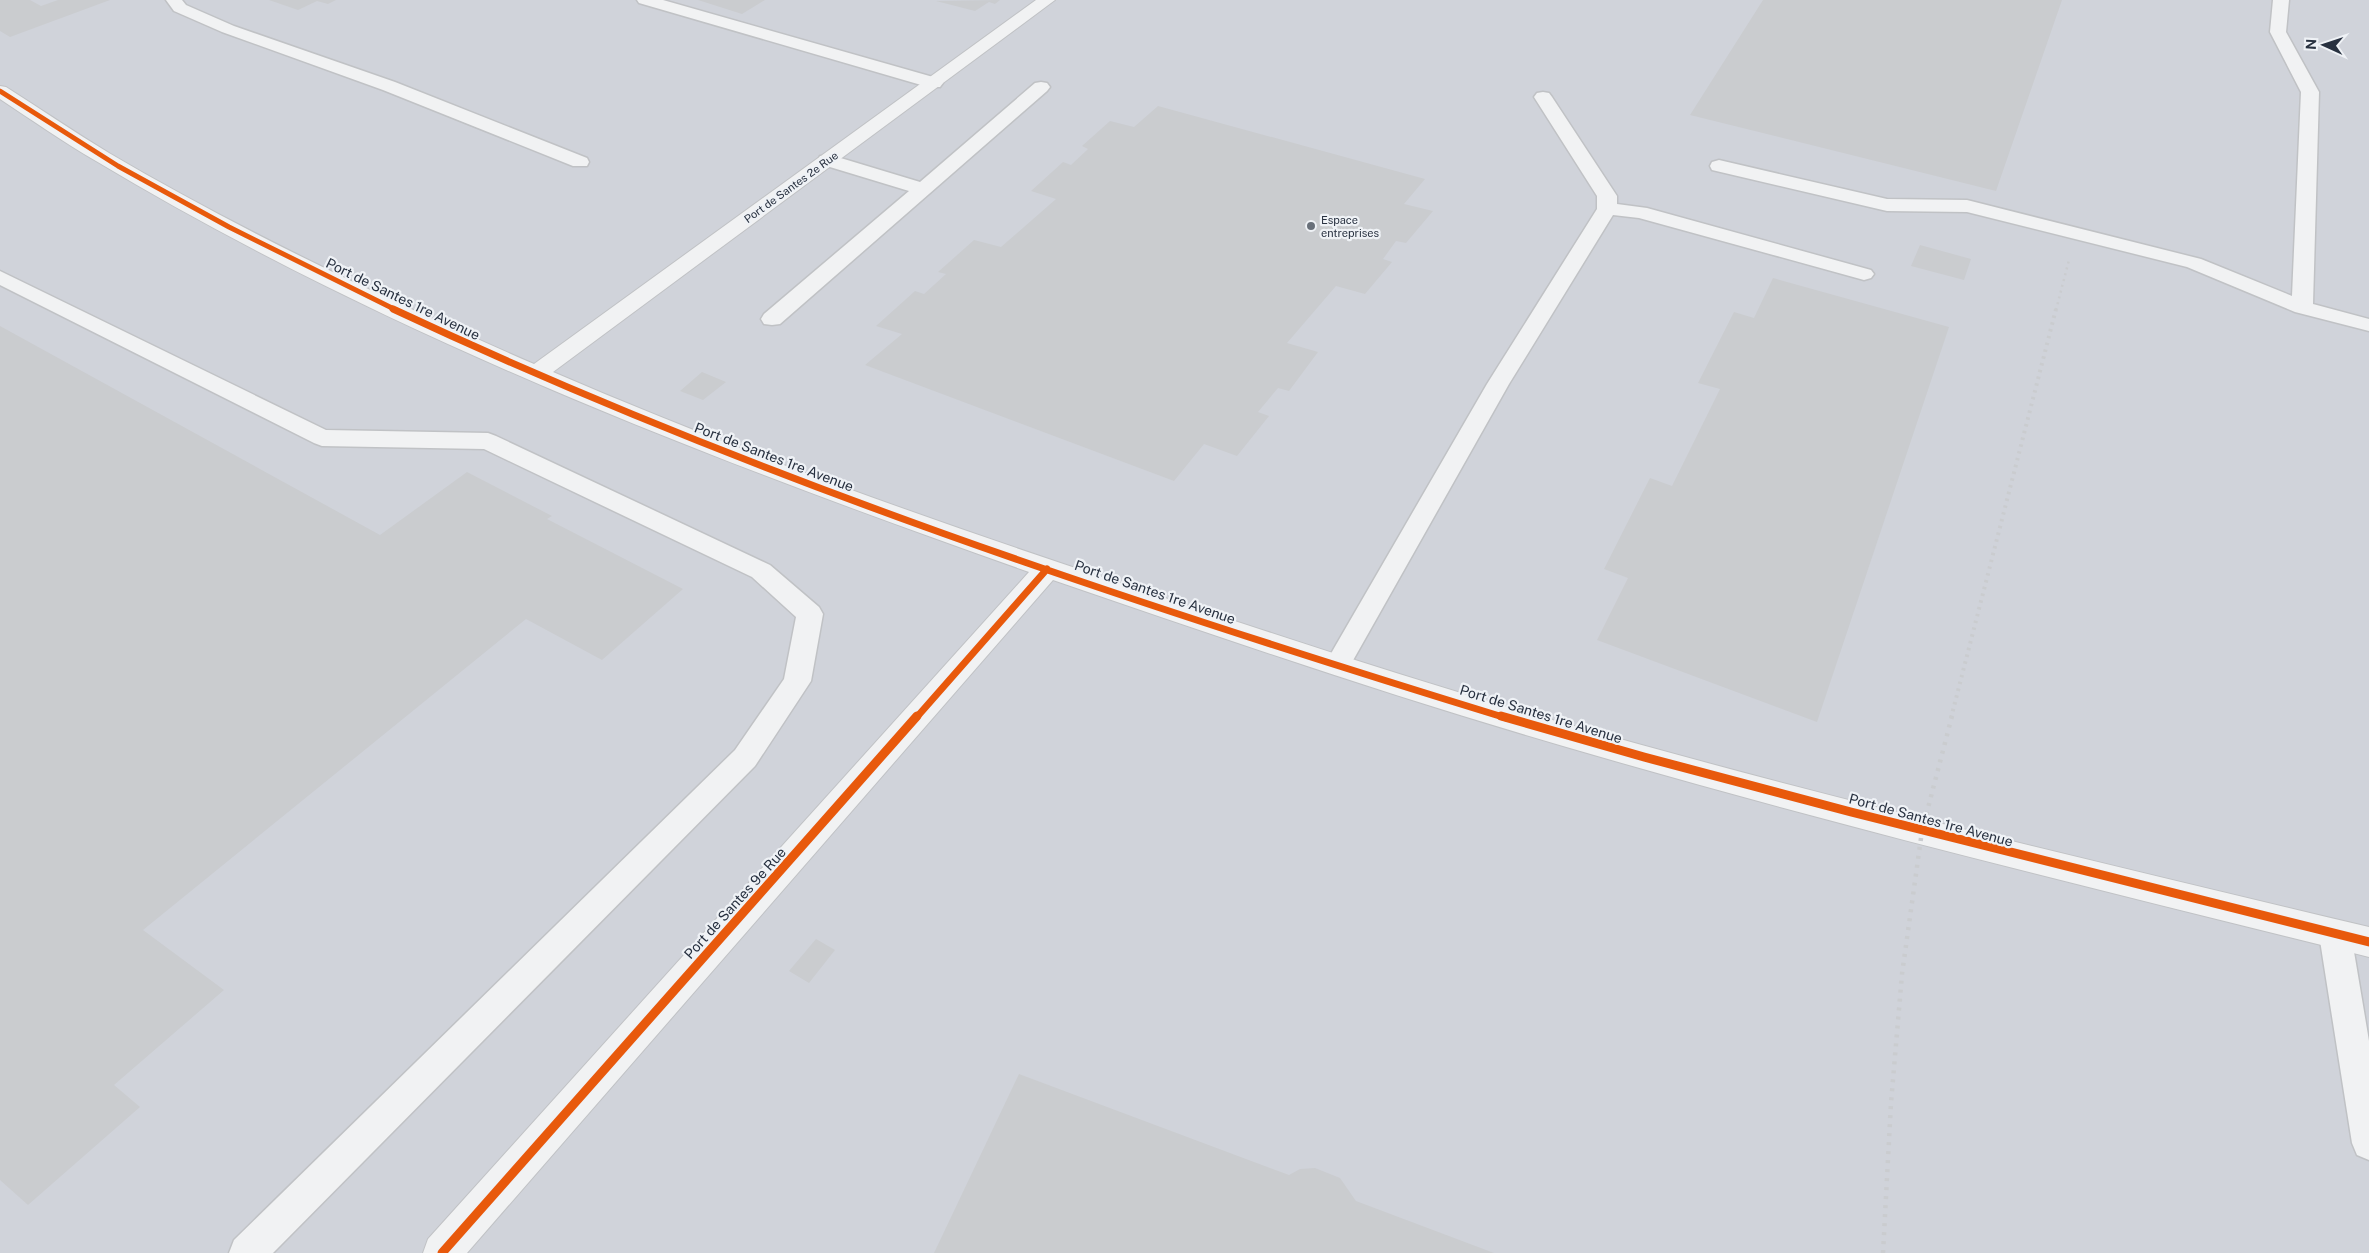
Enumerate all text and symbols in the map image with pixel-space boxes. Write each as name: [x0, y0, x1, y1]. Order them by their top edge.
north arrow: [2299, 20, 2349, 70]
text: N: [2303, 38, 2319, 50]
street label: Port de Santes 2e Rue: [742, 149, 840, 225]
place label: Espace entreprises: [1321, 214, 1379, 239]
marker: Espace entreprises: [1305, 220, 1317, 232]
street label: Port de Santes 1re Avenue: [324, 255, 483, 343]
street label: Port de Santes 1re Avenue: [692, 419, 856, 495]
street label: Port de Santes 1re Avenue: [1072, 557, 1238, 627]
street label: Port de Santes 1re Avenue: [1458, 682, 1624, 746]
street label: Port de Santes 1re Avenue: [1847, 790, 2015, 850]
street label: Port de Santes 9e Rue: [681, 844, 789, 962]

